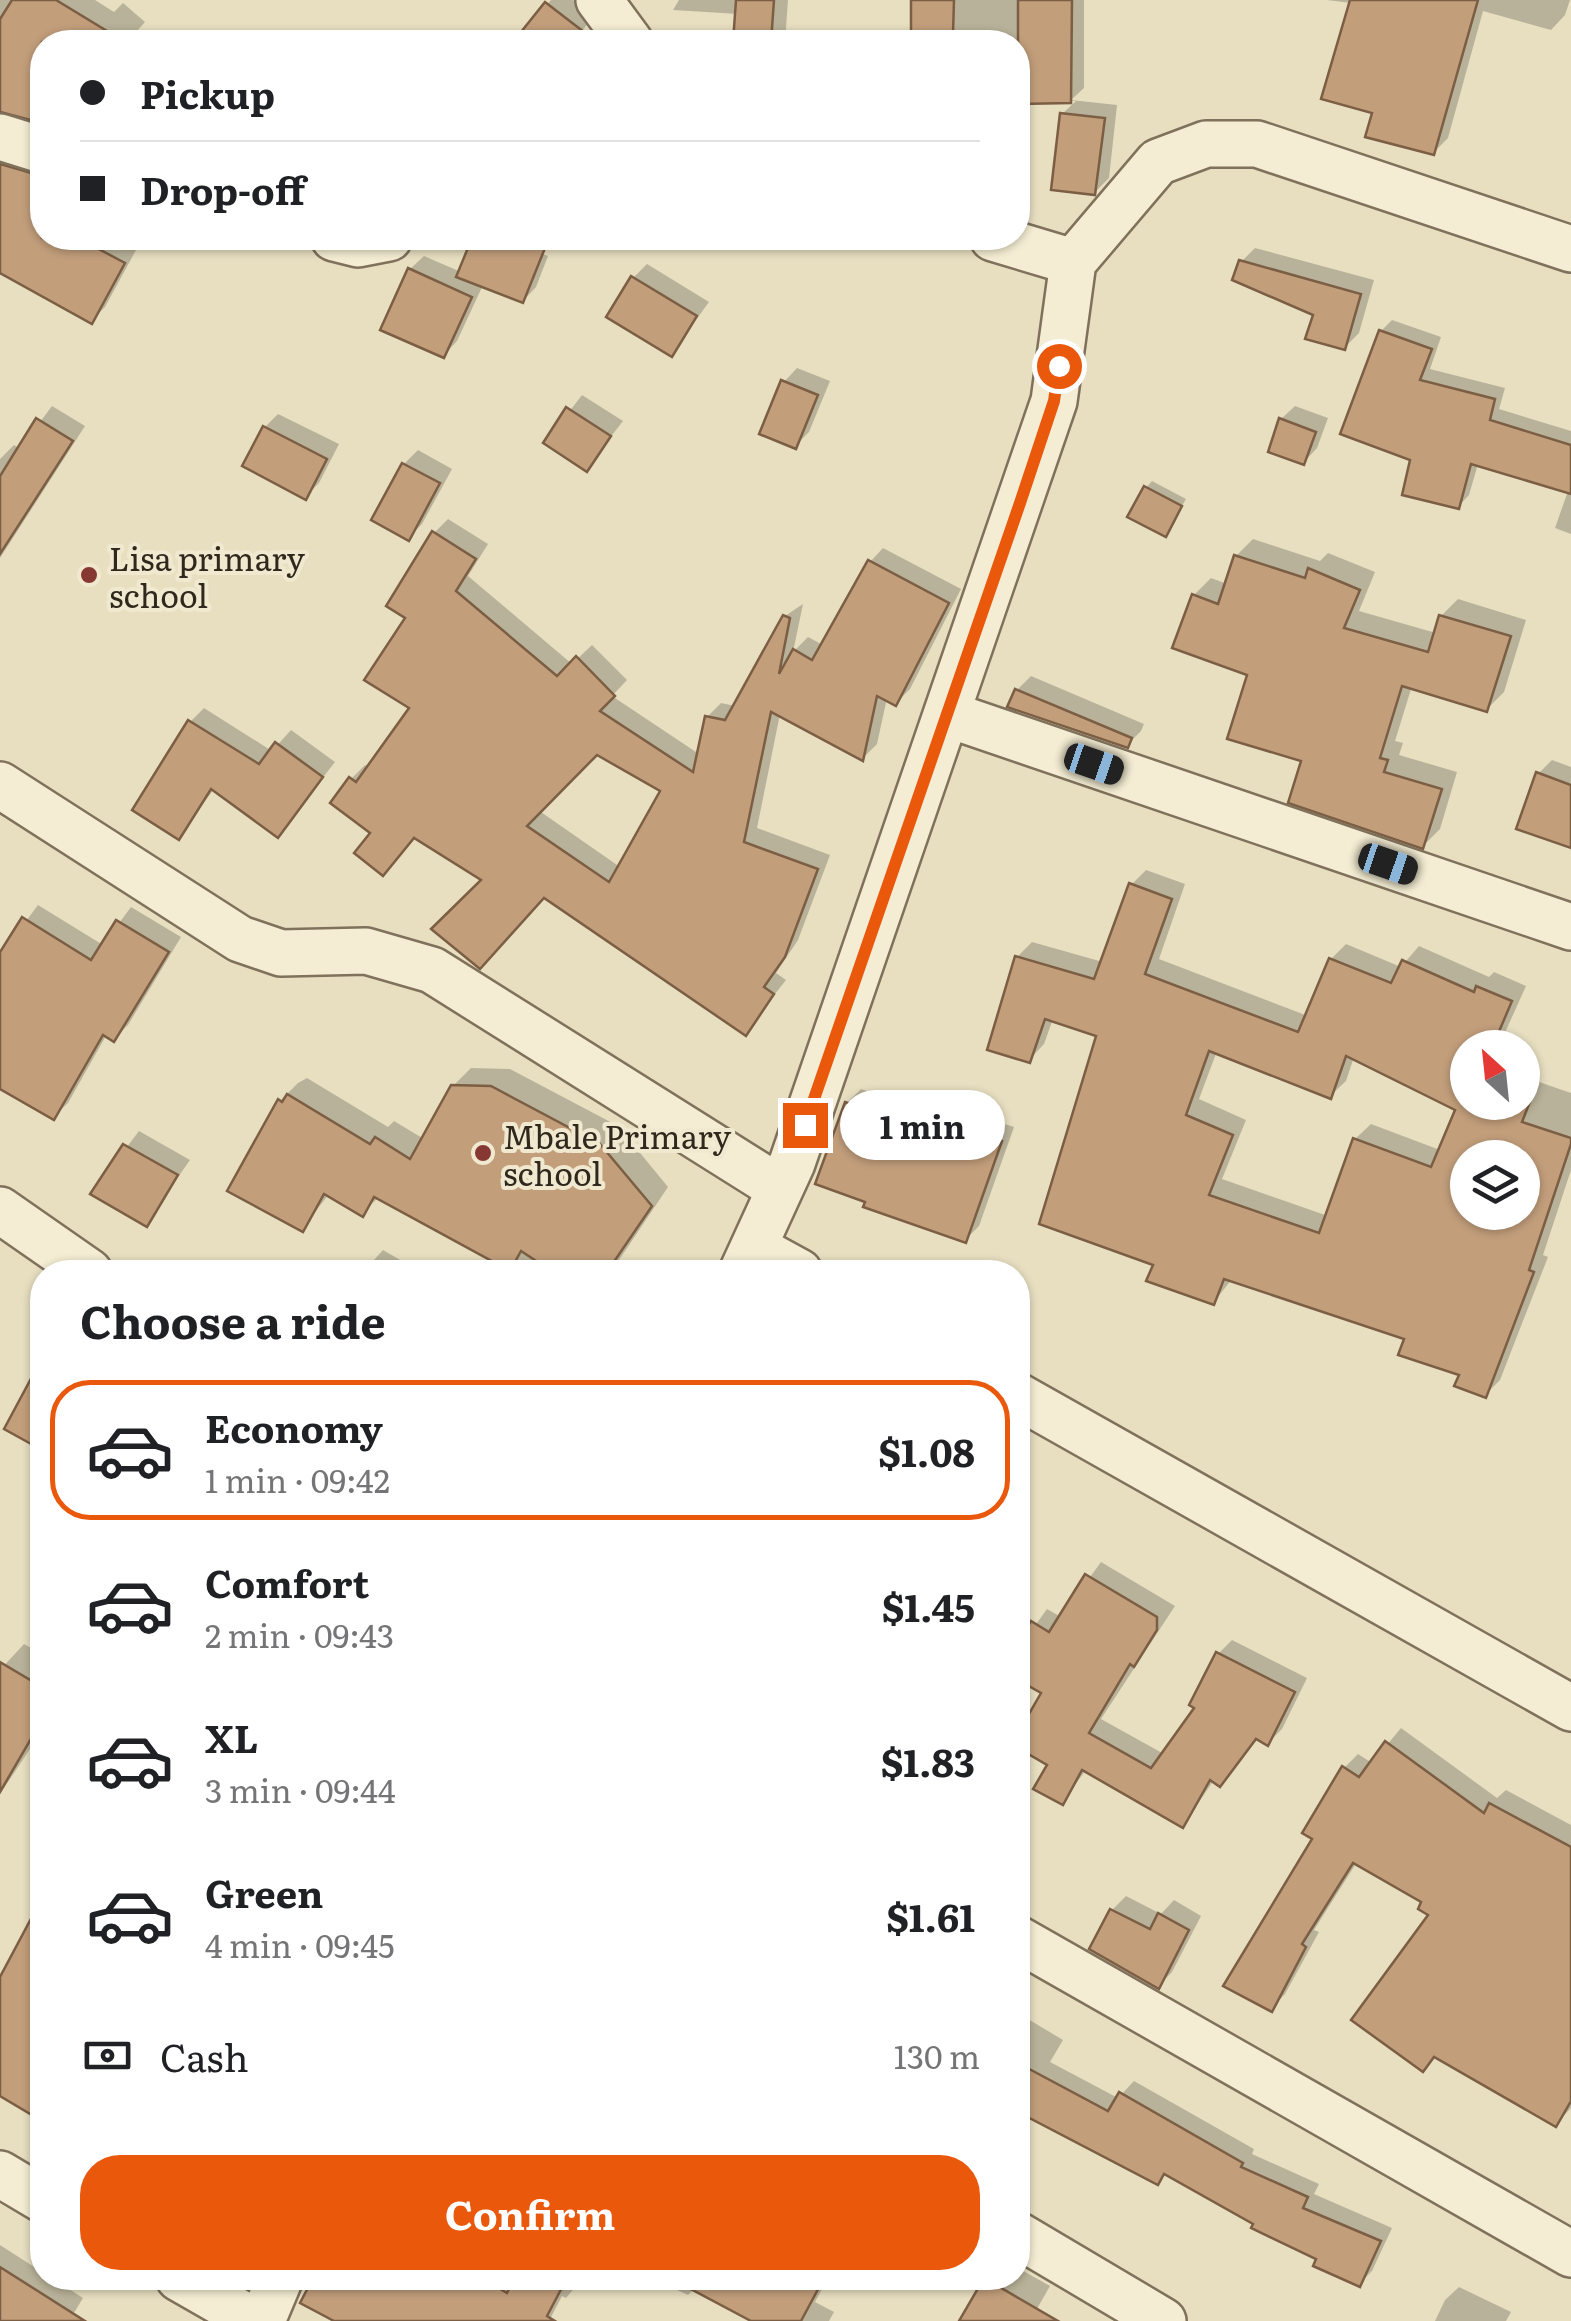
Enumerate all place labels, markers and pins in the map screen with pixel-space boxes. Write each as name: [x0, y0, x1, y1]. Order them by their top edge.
place label: Lisa primary school: [109, 533, 305, 618]
marker: Lisa primary school: [78, 564, 100, 586]
place label: Mbale Primary school: [503, 1111, 732, 1196]
marker: Mbale Primary school: [472, 1142, 494, 1164]

